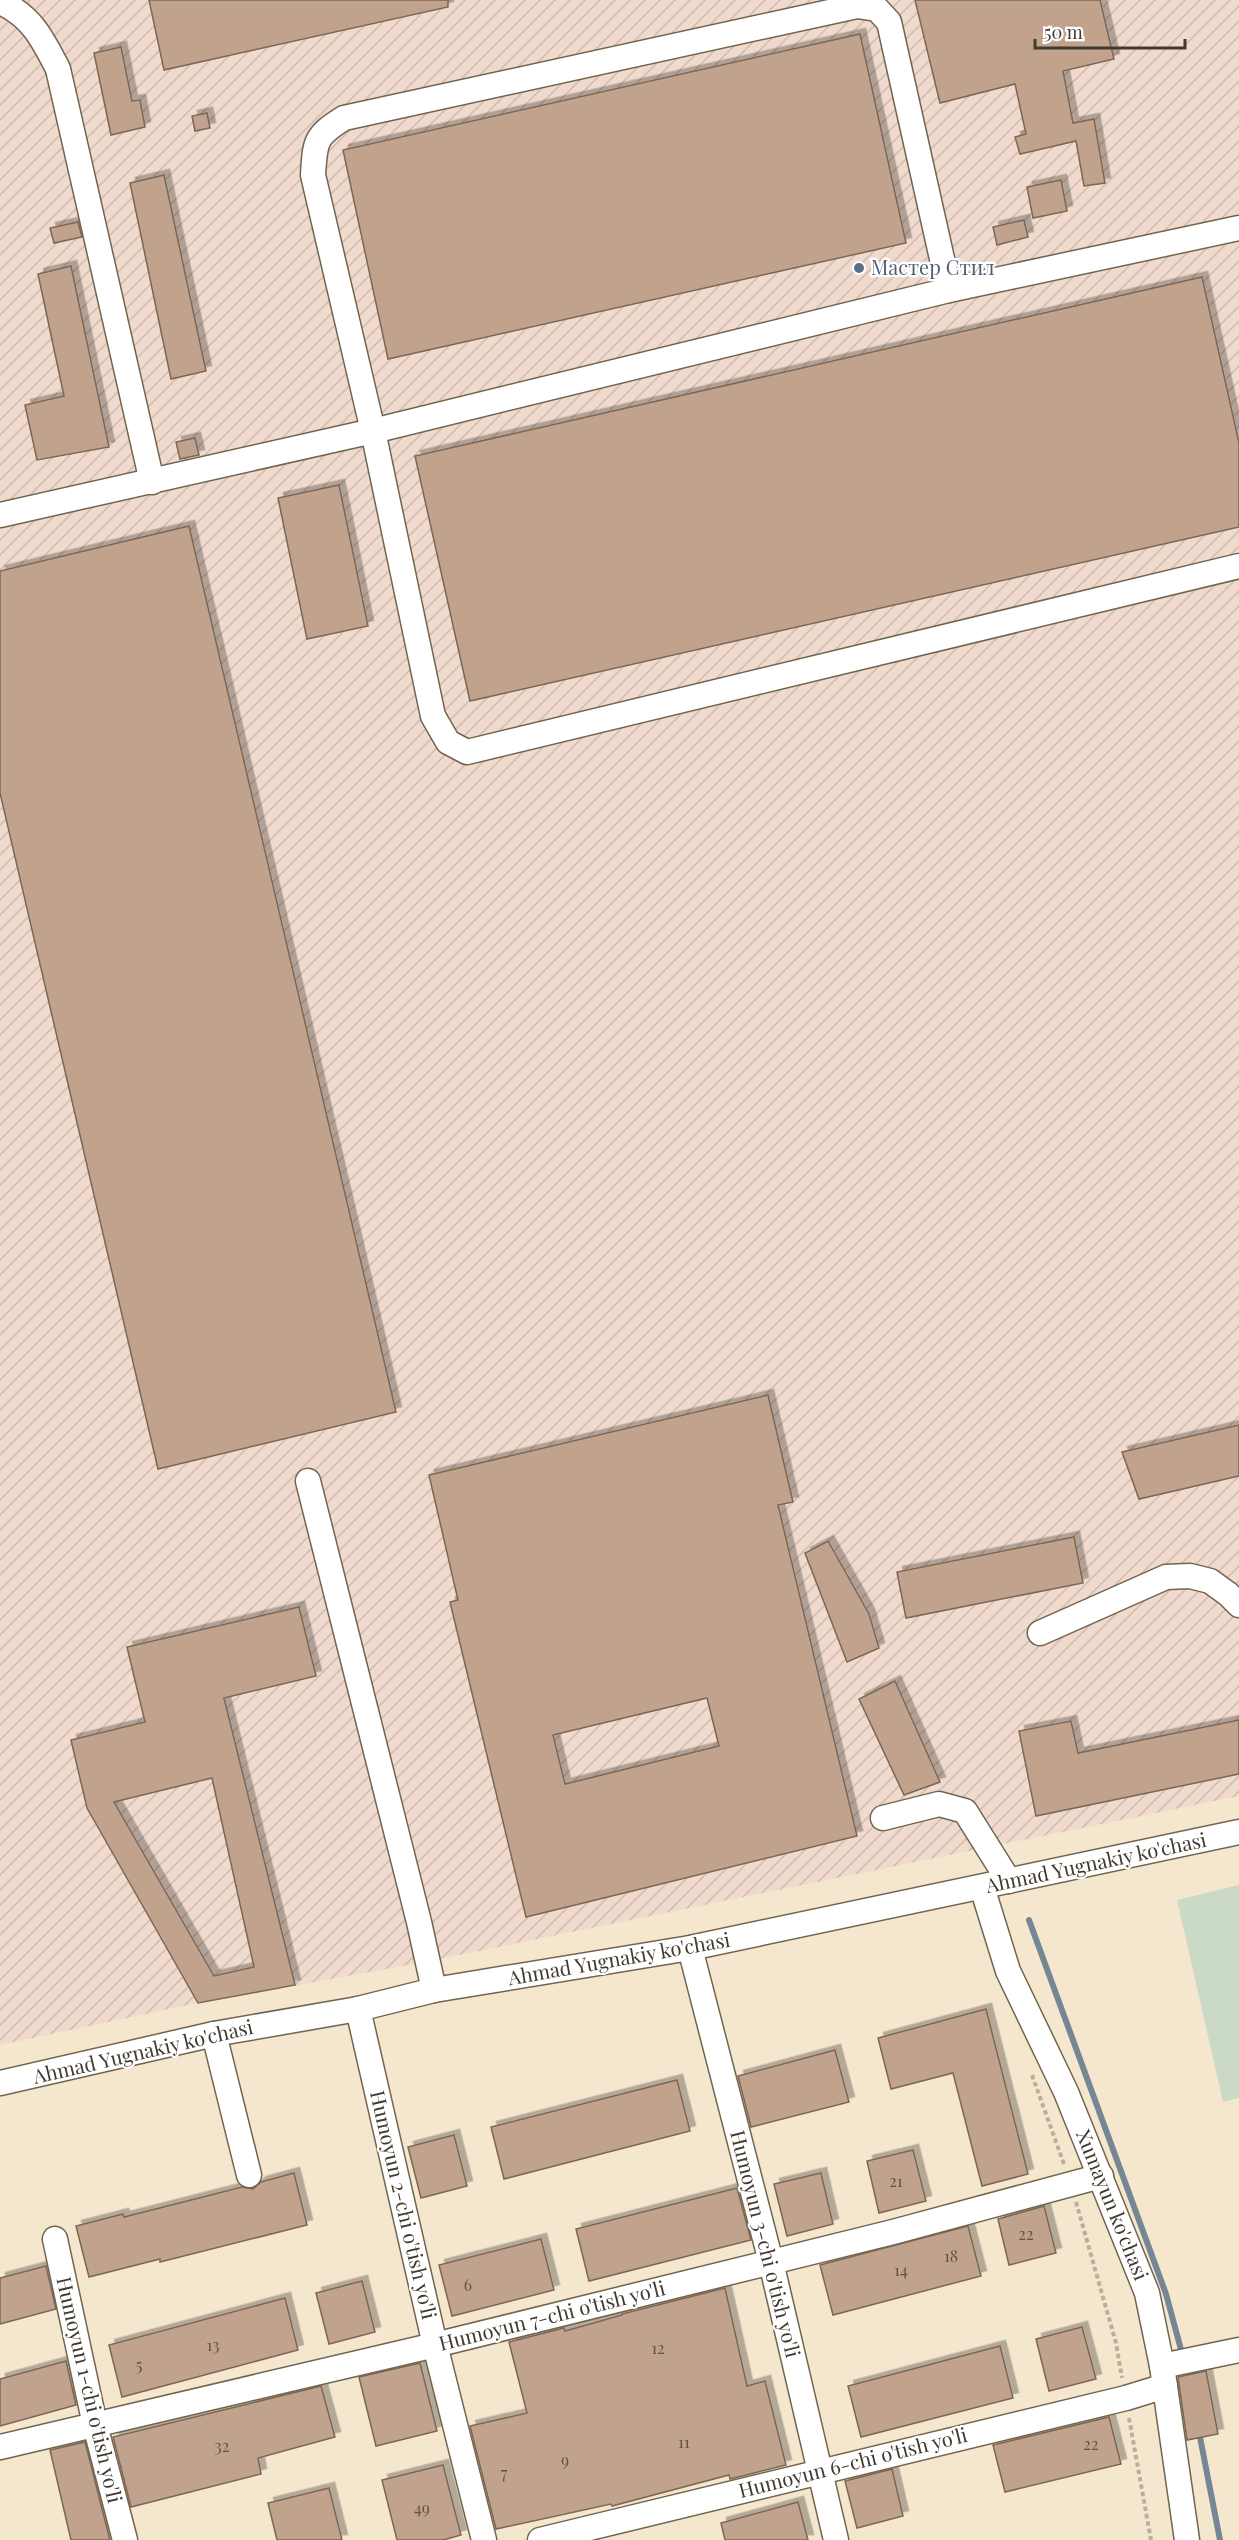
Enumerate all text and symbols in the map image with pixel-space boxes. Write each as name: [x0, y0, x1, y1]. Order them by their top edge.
scale bar: [1035, 12, 1185, 50]
text: 50 m: [1044, 20, 1083, 44]
place label: Мастер Стил: [871, 253, 994, 280]
marker: Мастер Стил: [852, 261, 866, 275]
street label: Ahmad Yugnakiy ko'chasi: [982, 1825, 1209, 1898]
street label: Ahmad Yugnakiy ko'chasi: [505, 1925, 732, 1991]
street label: Ahmad Yugnakiy ko'chasi: [29, 2012, 255, 2089]
street label: Humoyun 2-chi o'tish yo'li: [365, 2088, 444, 2322]
street label: Xumayun ko'chasi: [1071, 2125, 1156, 2284]
street label: Humoyun 3-chi o'tish yo'li: [725, 2127, 808, 2360]
house number: 21: [889, 2170, 903, 2191]
house number: 22: [1018, 2223, 1034, 2244]
house number: 18: [944, 2245, 958, 2266]
house number: 14: [894, 2259, 908, 2280]
street label: Humoyun 7-chi o'tish yo'li: [436, 2273, 668, 2356]
street label: Humoyun 1-chi o'tish yo'li: [51, 2274, 130, 2506]
house number: 6: [464, 2274, 472, 2295]
house number: 13: [207, 2334, 219, 2355]
house number: 12: [651, 2337, 665, 2358]
house number: 5: [136, 2354, 142, 2375]
street label: Humoyun 6-chi o'tish yo'li: [736, 2420, 970, 2503]
house number: 11: [678, 2431, 690, 2452]
house number: 22: [1083, 2433, 1099, 2454]
house number: 32: [215, 2435, 229, 2456]
house number: 9: [561, 2449, 569, 2470]
house number: 7: [501, 2462, 508, 2483]
house number: 49: [414, 2497, 430, 2518]

